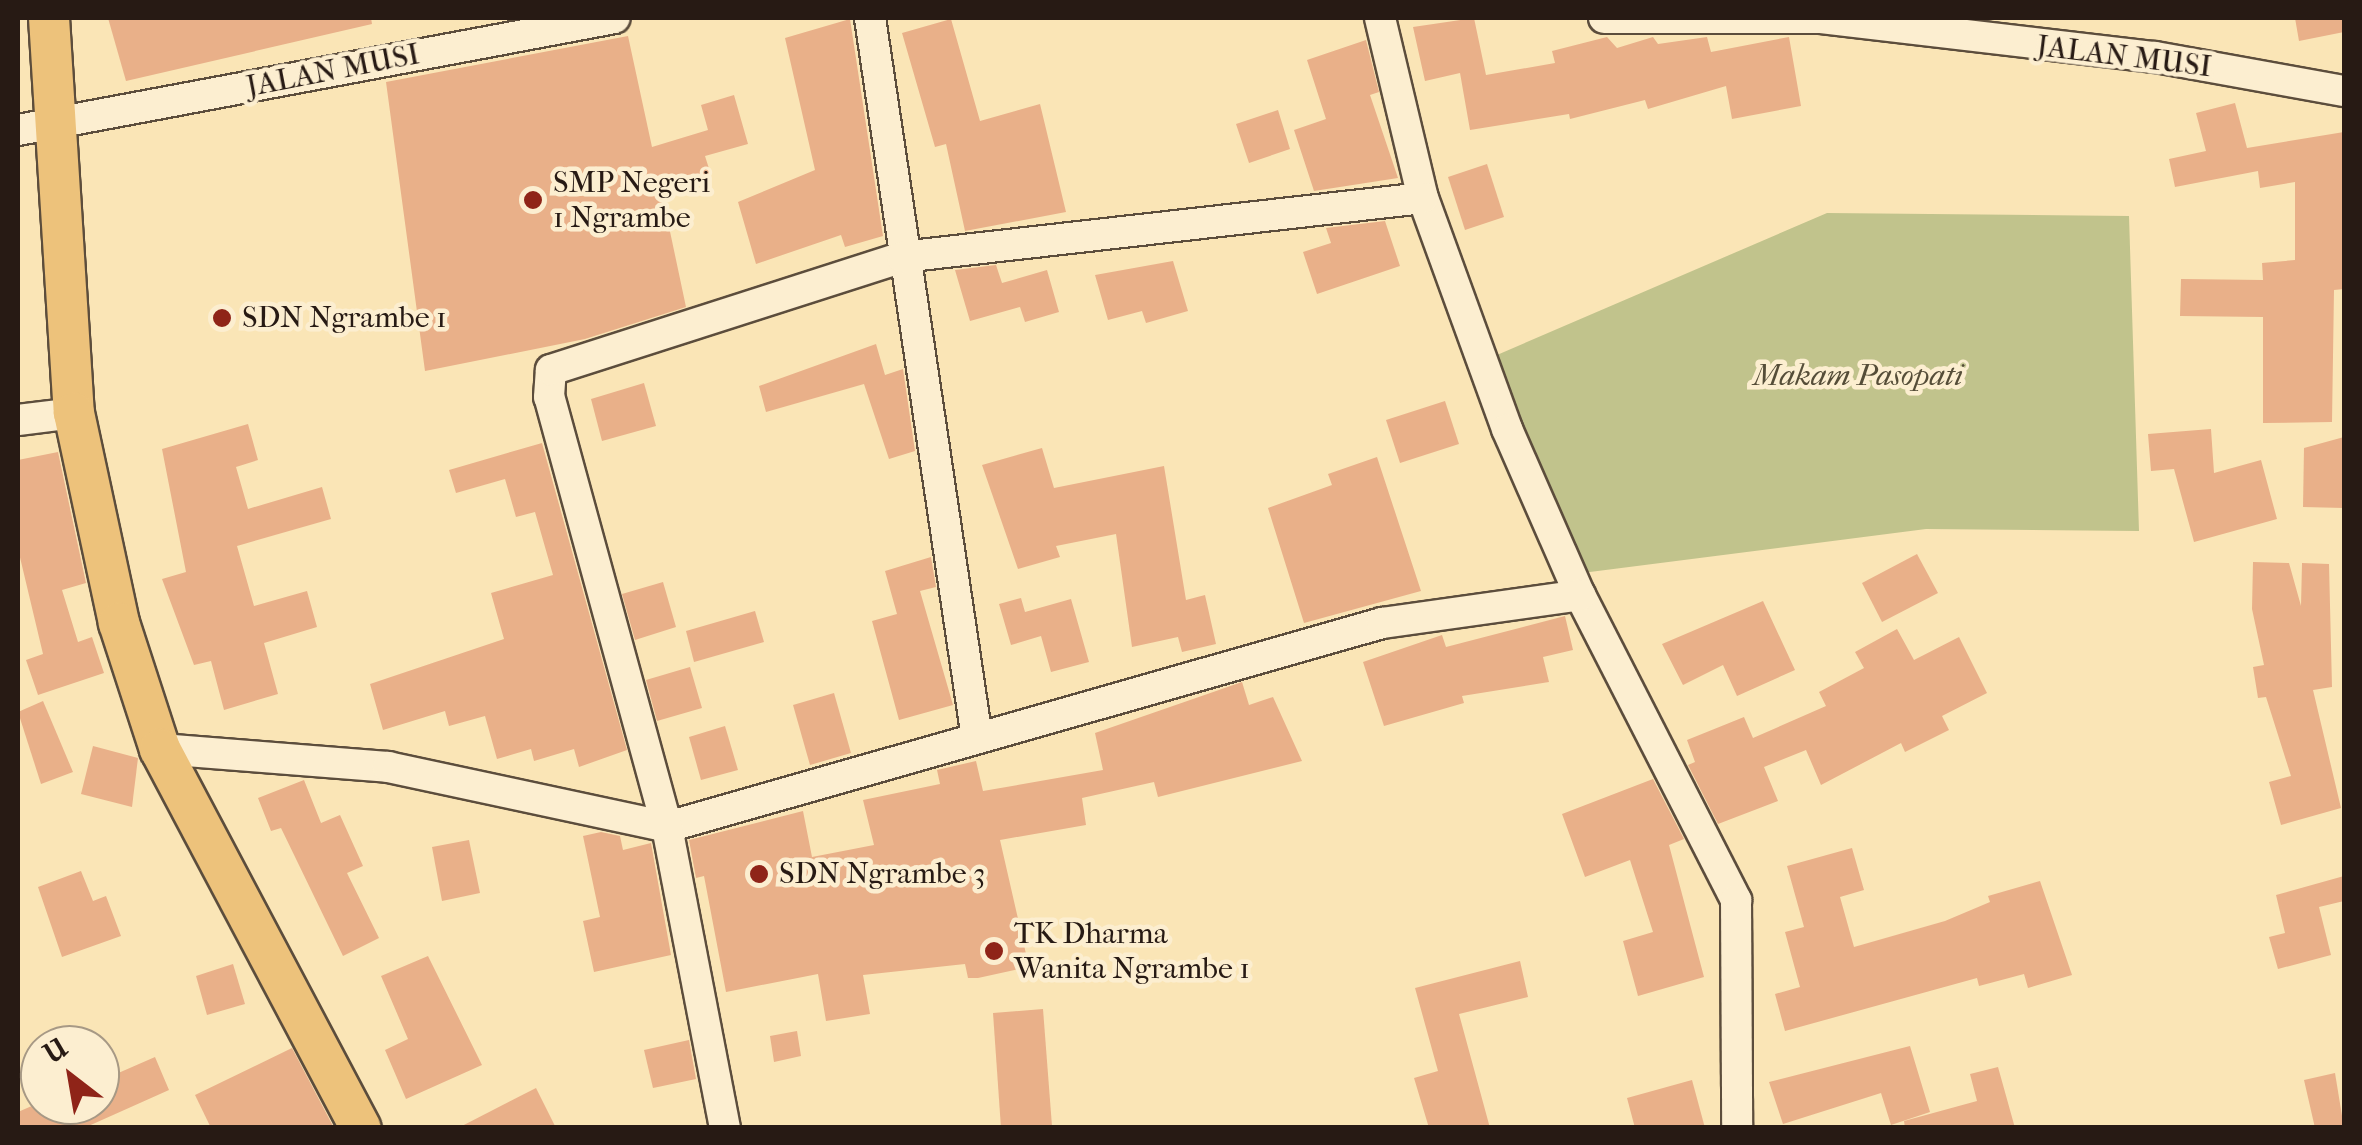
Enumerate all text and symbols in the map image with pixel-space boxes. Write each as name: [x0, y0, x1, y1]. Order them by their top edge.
street label: JALAN MUSI: [2035, 28, 2213, 86]
street label: JALAN MUSI: [243, 37, 423, 105]
place label: SMP Negeri 1 Ngrambe: [553, 165, 710, 236]
marker: SMP Negeri 1 Ngrambe: [522, 189, 544, 211]
place label: SDN Ngrambe 1: [242, 300, 447, 336]
marker: SDN Ngrambe 1: [211, 307, 233, 329]
park label: Makam Pasopati: [1753, 358, 1963, 394]
place label: SDN Ngrambe 3: [779, 856, 985, 892]
marker: SDN Ngrambe 3: [748, 863, 770, 885]
place label: TK Dharma Wanita Ngrambe 1: [1014, 916, 1250, 986]
marker: TK Dharma Wanita Ngrambe 1: [983, 940, 1005, 962]
north arrow: [20, 1025, 120, 1125]
text: U: [37, 1031, 73, 1070]

